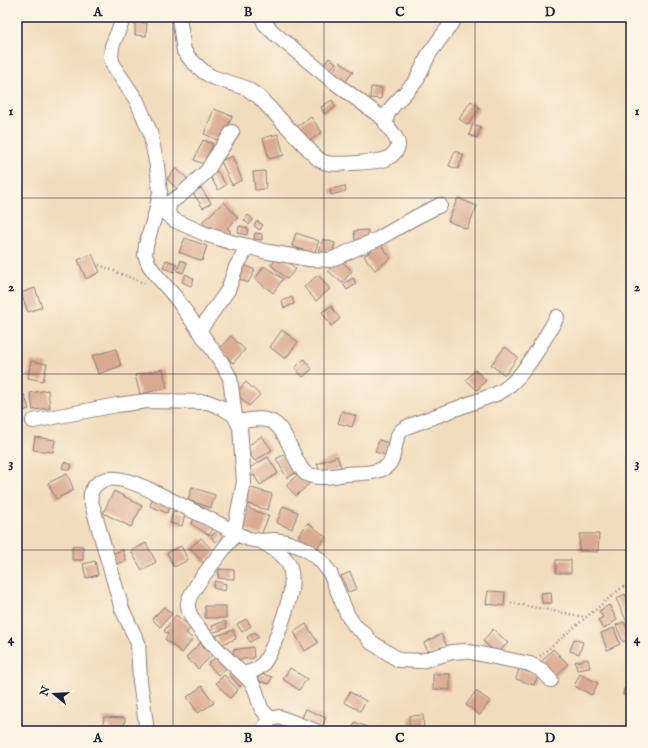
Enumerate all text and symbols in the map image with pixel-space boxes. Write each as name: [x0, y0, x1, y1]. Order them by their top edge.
text: A: [93, 4, 104, 21]
text: B: [244, 4, 253, 21]
text: C: [395, 4, 405, 21]
text: D: [545, 4, 556, 21]
text: 1: [9, 103, 14, 120]
text: 1: [635, 103, 640, 120]
text: 2: [8, 279, 14, 296]
text: 2: [634, 279, 640, 296]
text: 3: [9, 455, 14, 472]
text: 3: [635, 455, 640, 472]
text: 4: [8, 631, 15, 648]
text: 4: [634, 631, 641, 648]
north arrow: [34, 674, 74, 714]
text: N: [37, 684, 54, 699]
text: A: [93, 730, 104, 747]
text: B: [244, 730, 253, 747]
text: C: [395, 730, 405, 747]
text: D: [545, 730, 556, 747]

